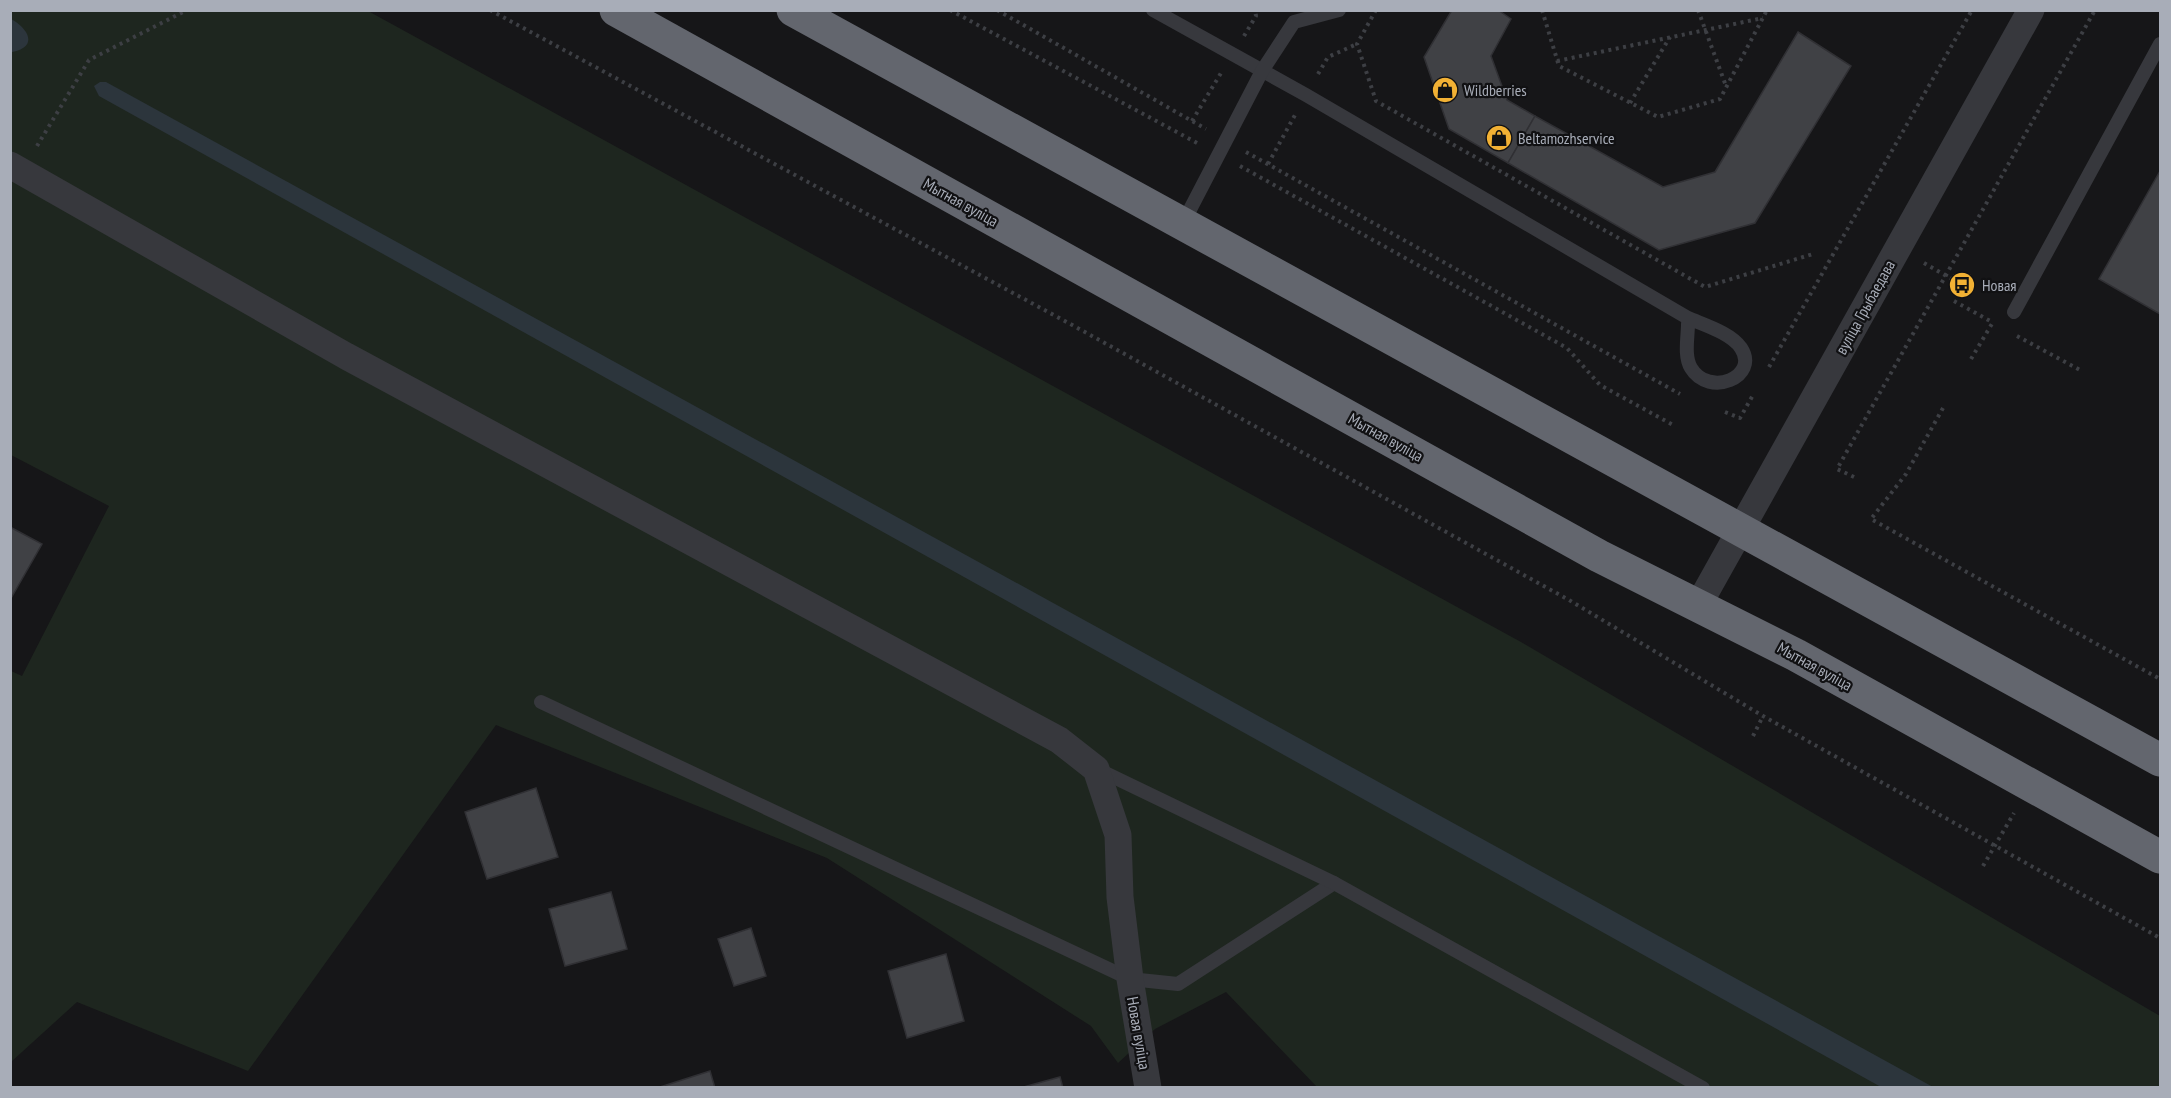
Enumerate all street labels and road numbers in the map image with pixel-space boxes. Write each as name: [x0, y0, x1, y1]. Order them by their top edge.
street label: Мытная вуліца: [920, 173, 1002, 231]
street label: вуліца Грыбаедава: [1831, 256, 1899, 358]
street label: Мытная вуліца: [1345, 408, 1427, 466]
street label: Мытная вуліца: [1774, 637, 1856, 695]
street label: Новая вуліца: [1123, 995, 1155, 1071]

